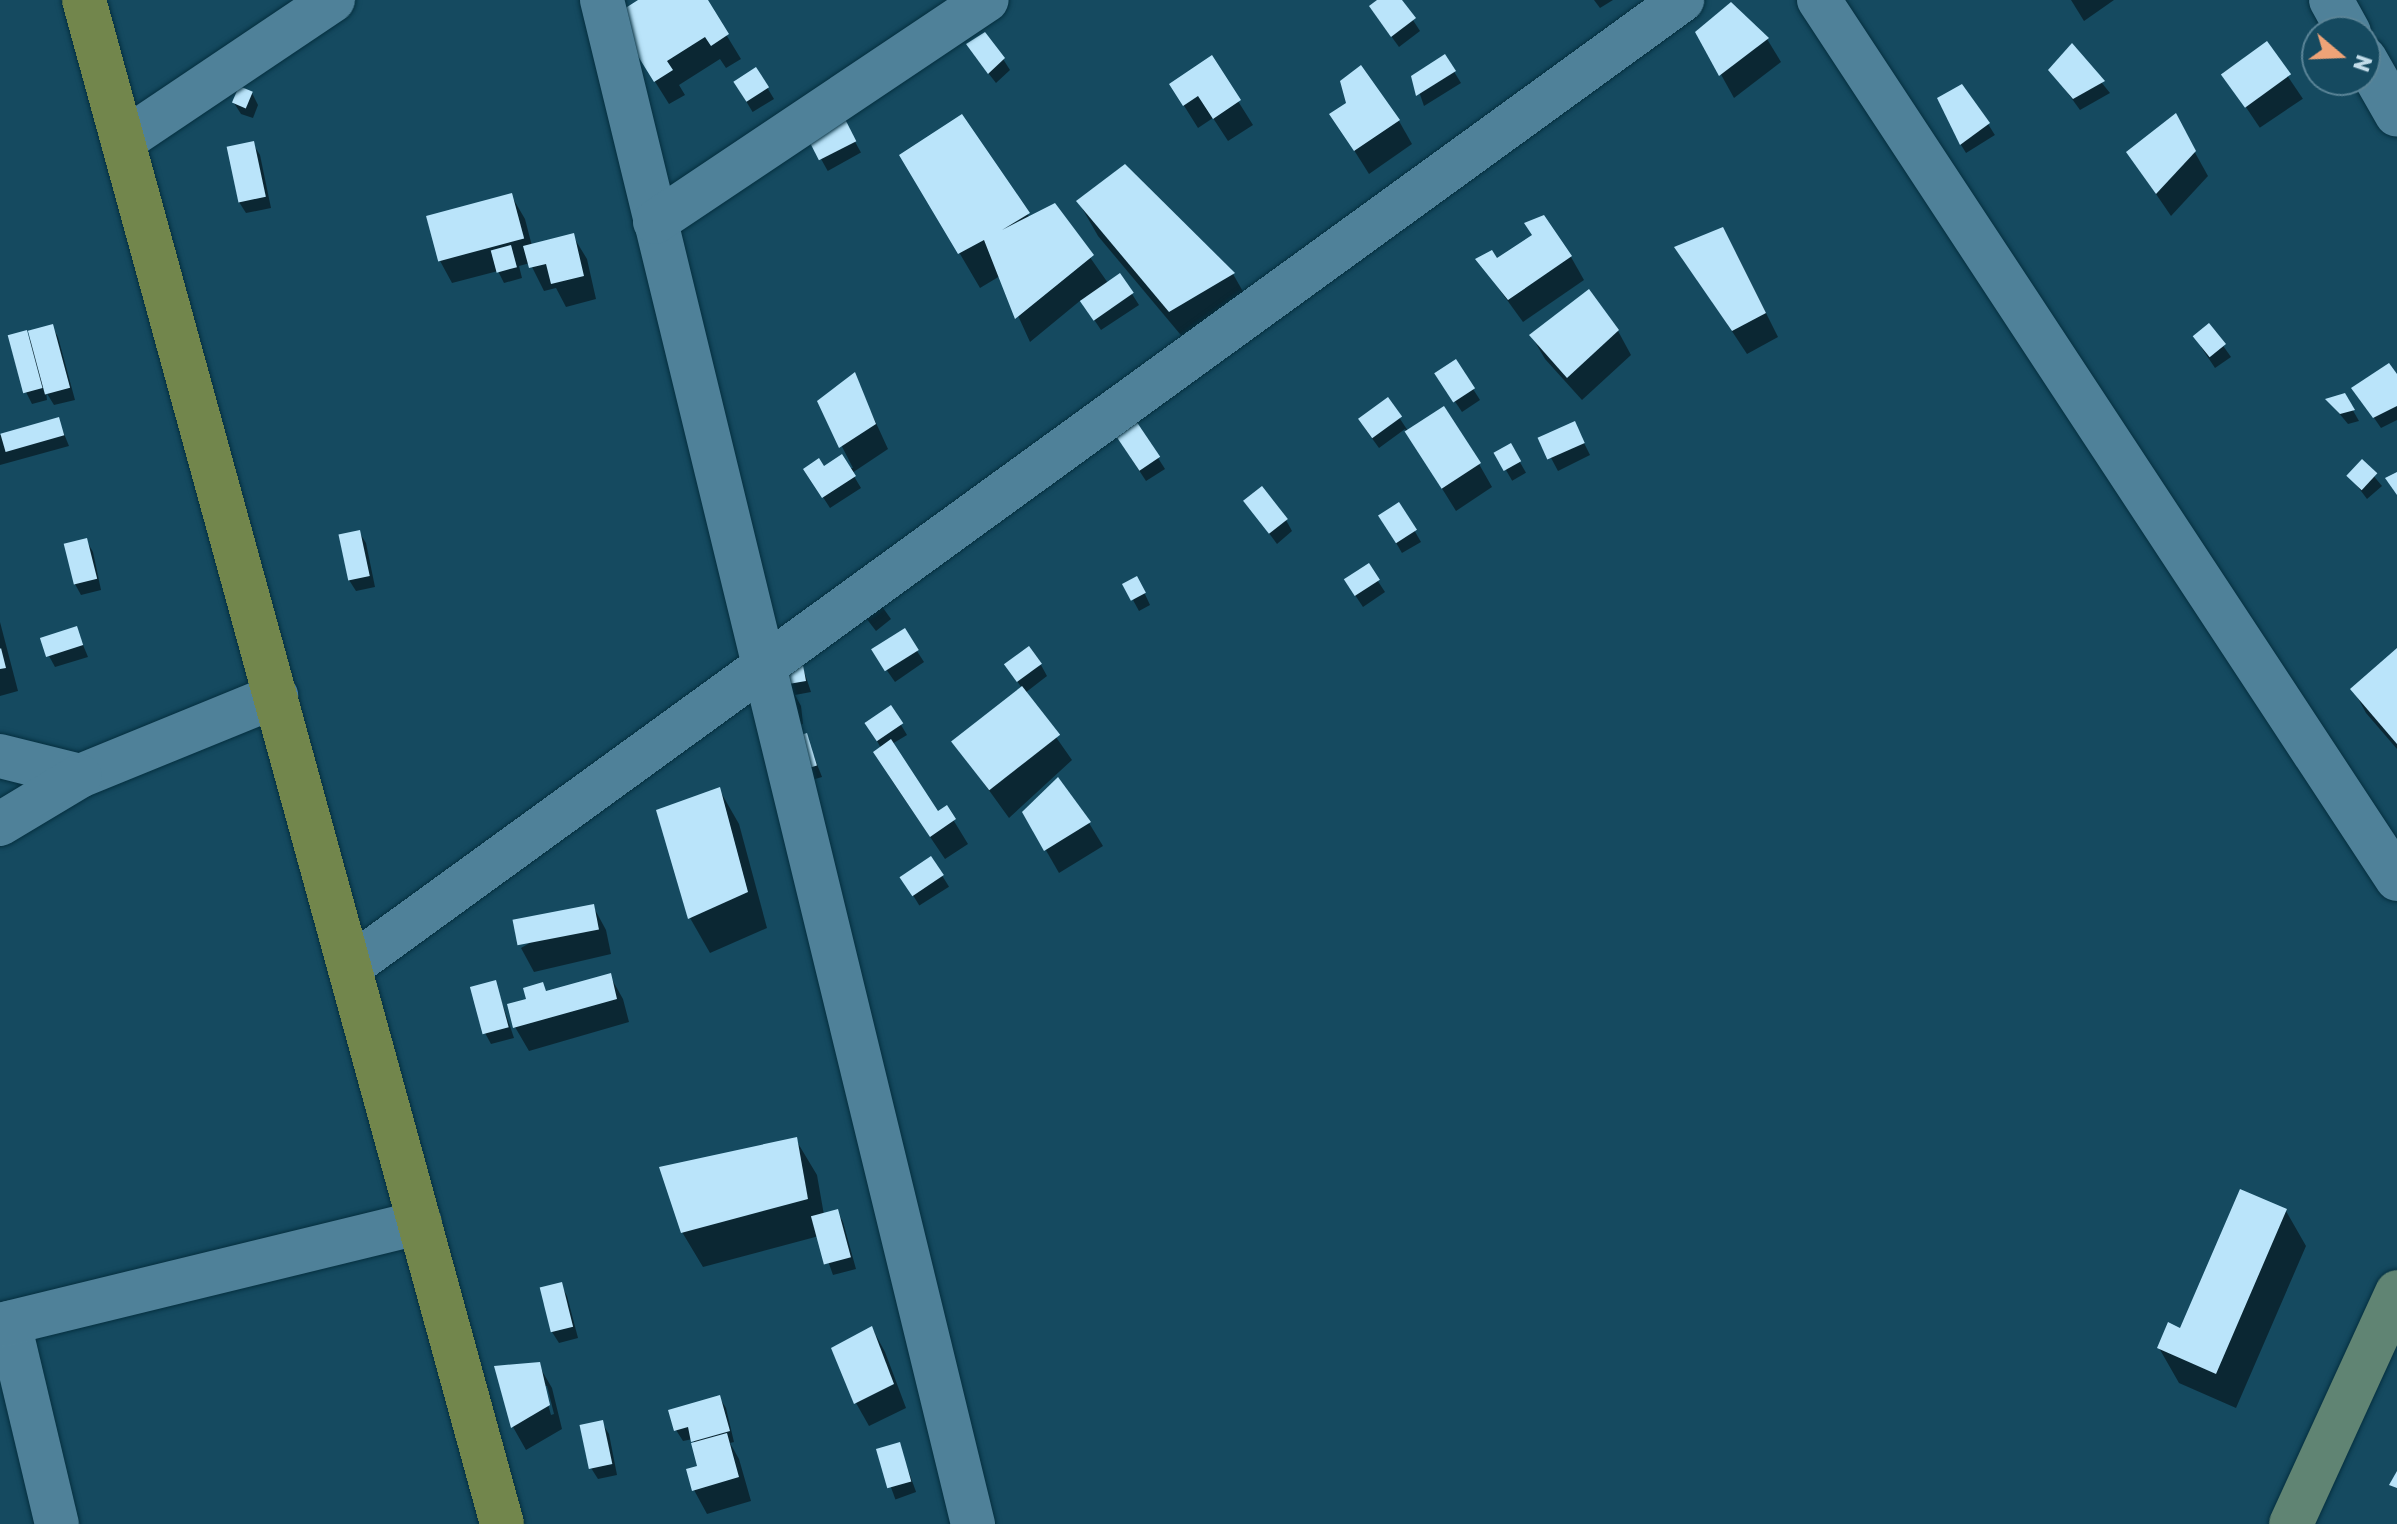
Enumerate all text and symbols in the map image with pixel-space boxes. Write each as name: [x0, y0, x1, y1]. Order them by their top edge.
north arrow: [2301, 16, 2381, 96]
text: N: [2347, 51, 2378, 75]

